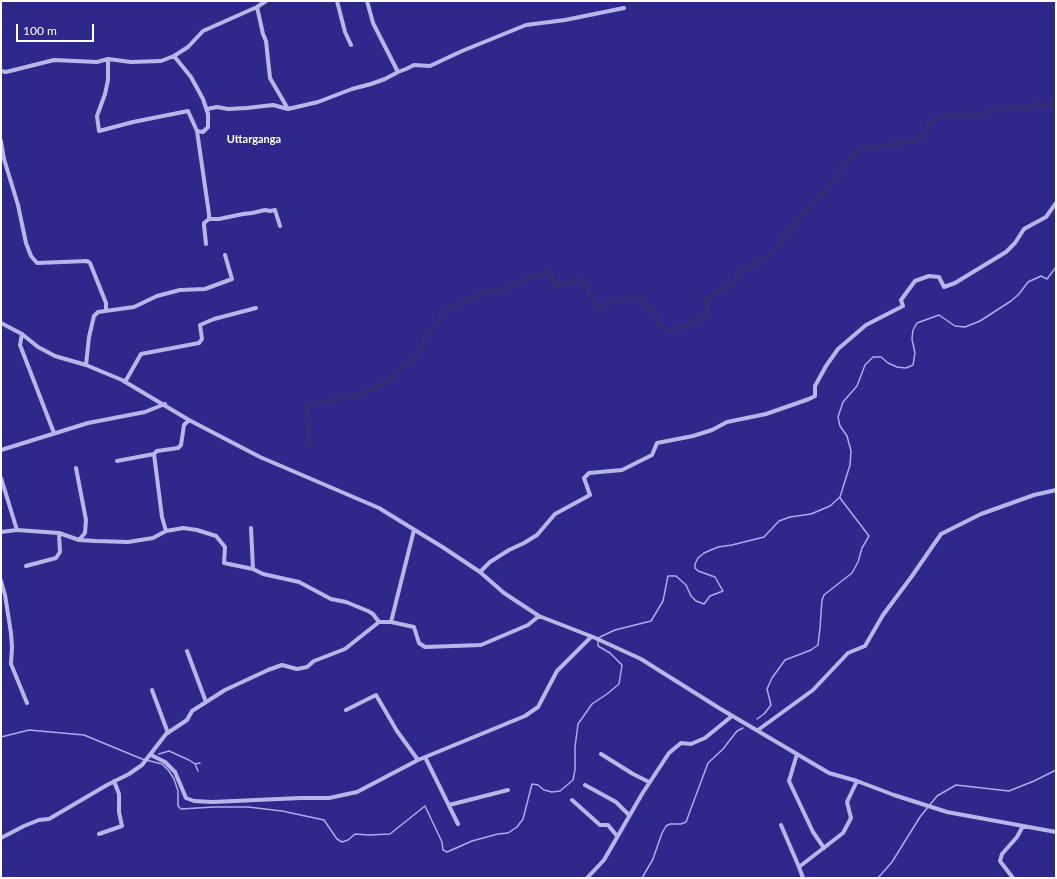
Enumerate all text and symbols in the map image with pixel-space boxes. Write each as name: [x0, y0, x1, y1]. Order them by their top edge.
scale bar: [18, 16, 96, 42]
text: 100 m: [23, 23, 57, 38]
district label: Uttarganga: [227, 132, 281, 146]

